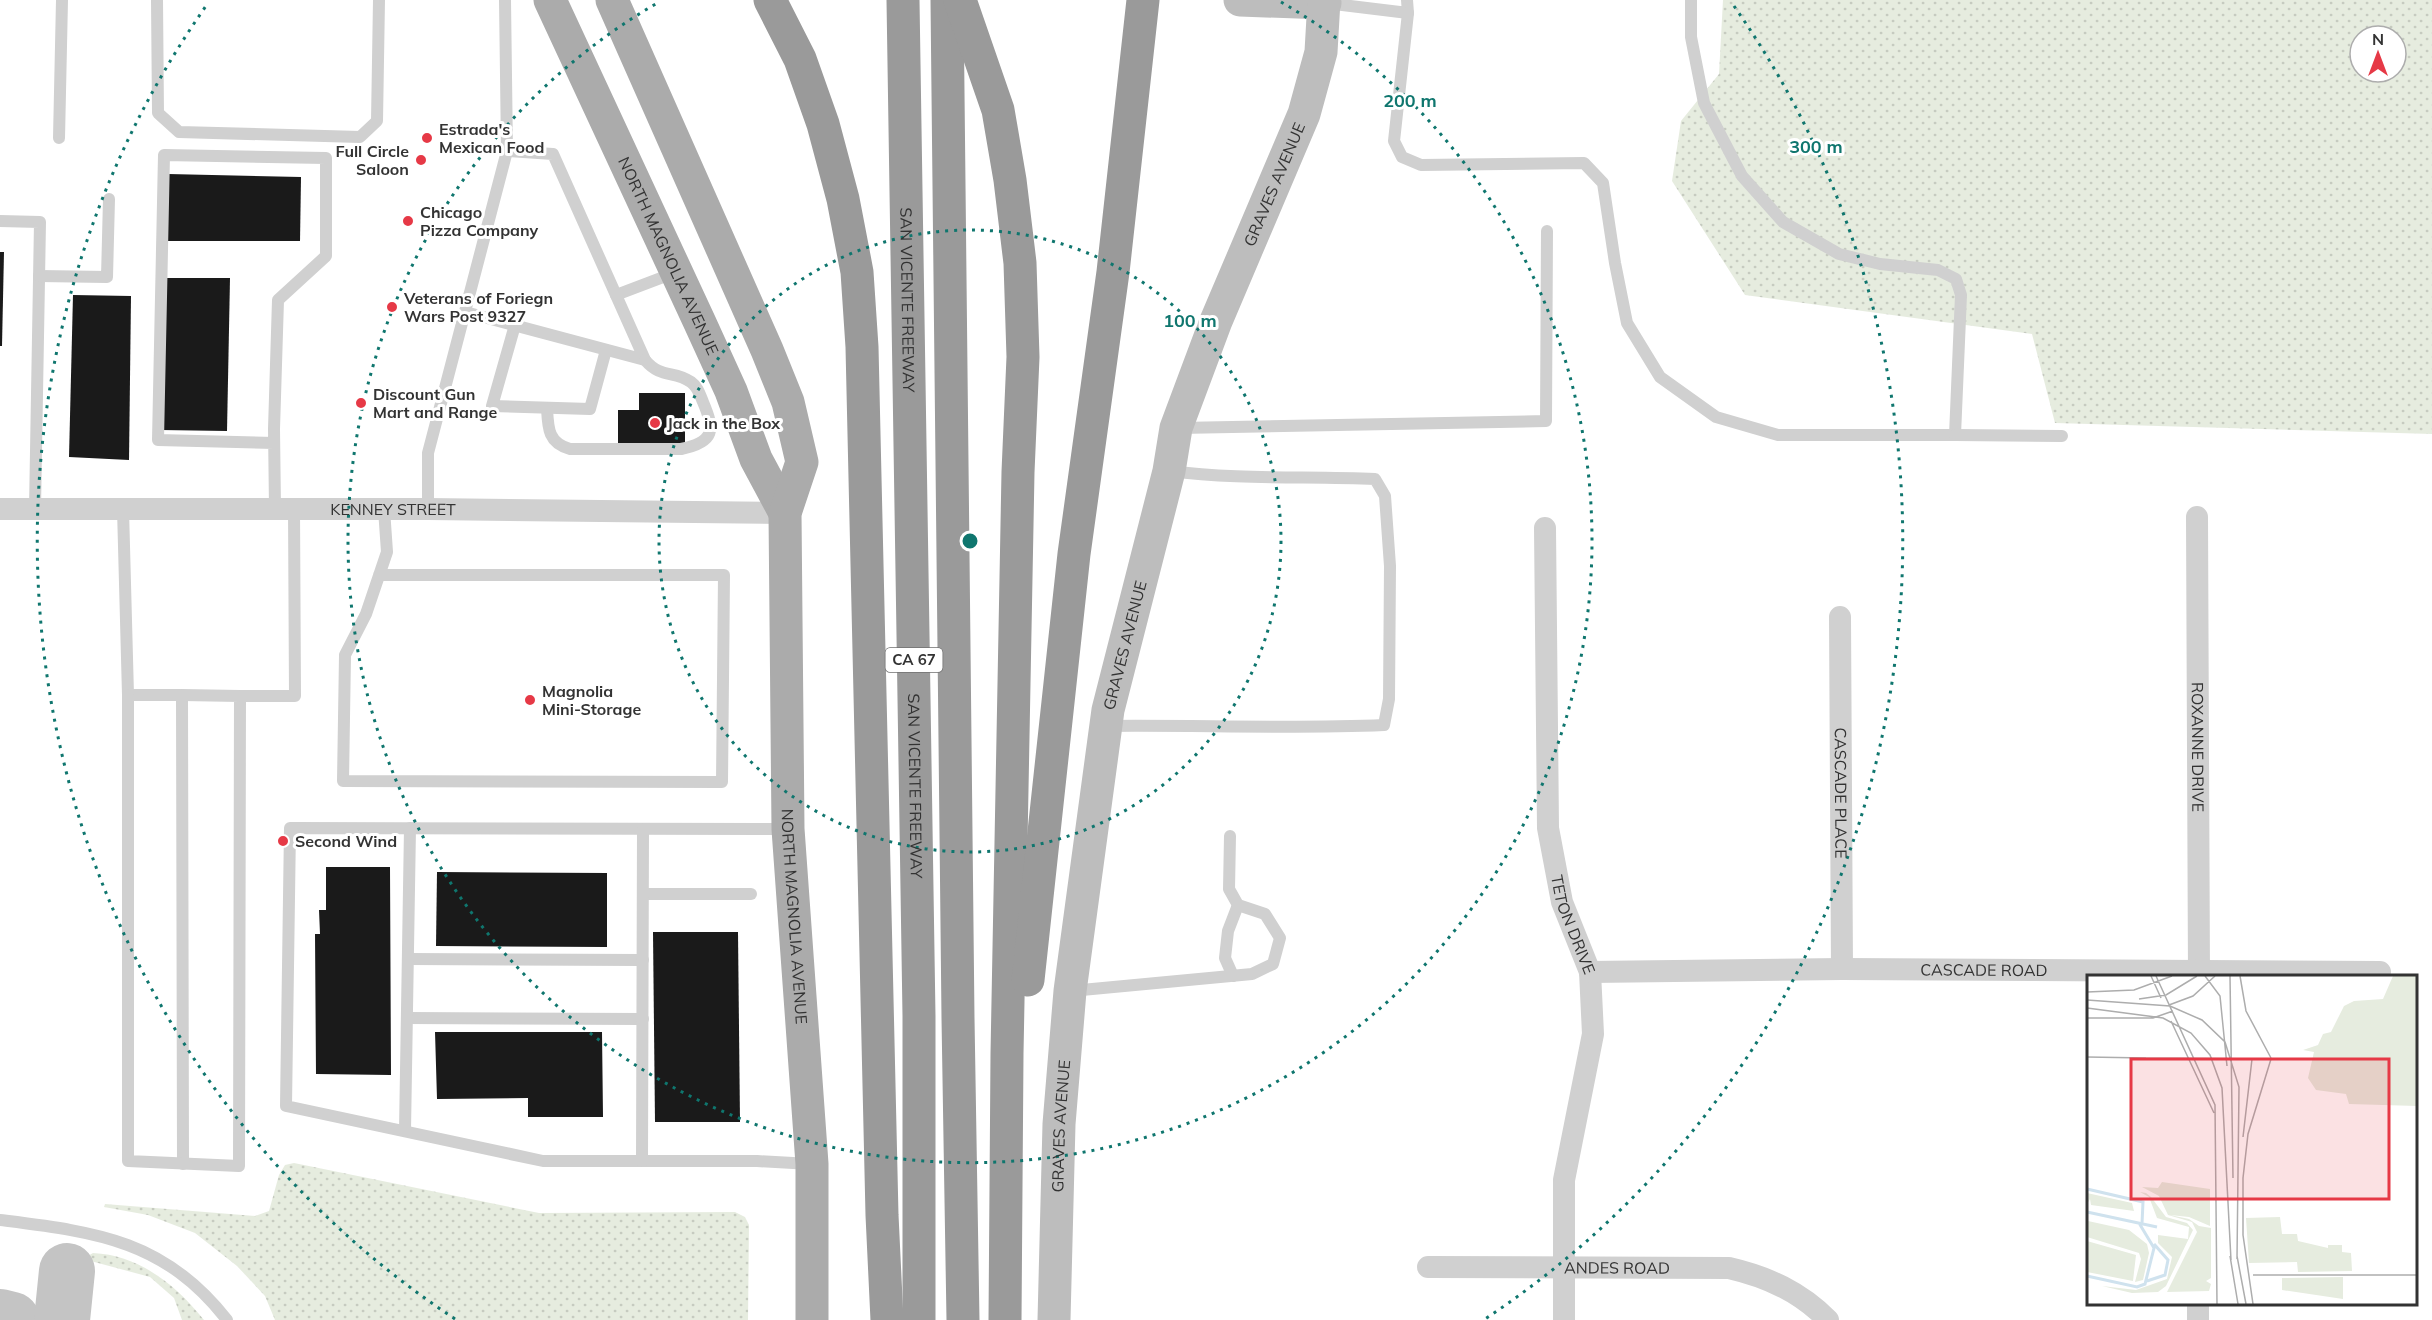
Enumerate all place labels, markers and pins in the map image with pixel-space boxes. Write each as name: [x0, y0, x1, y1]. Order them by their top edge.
place label: Estrada's Mexican Food: [439, 119, 544, 157]
marker: Estrada's Mexican Food: [420, 131, 434, 145]
place label: Full Circle Saloon: [335, 141, 409, 179]
marker: Full Circle Saloon: [414, 153, 428, 167]
place label: Chicago Pizza Company: [420, 202, 539, 240]
marker: Chicago Pizza Company: [401, 214, 415, 228]
place label: Veterans of Foriegn Wars Post 9327: [403, 288, 553, 326]
marker: Veterans of Foriegn Wars Post 9327: [385, 300, 399, 314]
place label: Discount Gun Mart and Range: [373, 384, 498, 422]
marker: Discount Gun Mart and Range: [354, 396, 368, 410]
place label: Jack in the Box: [667, 413, 780, 433]
marker: Jack in the Box: [648, 416, 662, 430]
centre of rings: [960, 531, 980, 551]
place label: Magnolia Mini-Storage: [542, 681, 641, 719]
marker: Magnolia Mini-Storage: [523, 693, 537, 707]
place label: Second Wind: [295, 831, 397, 851]
marker: Second Wind: [276, 834, 290, 848]

